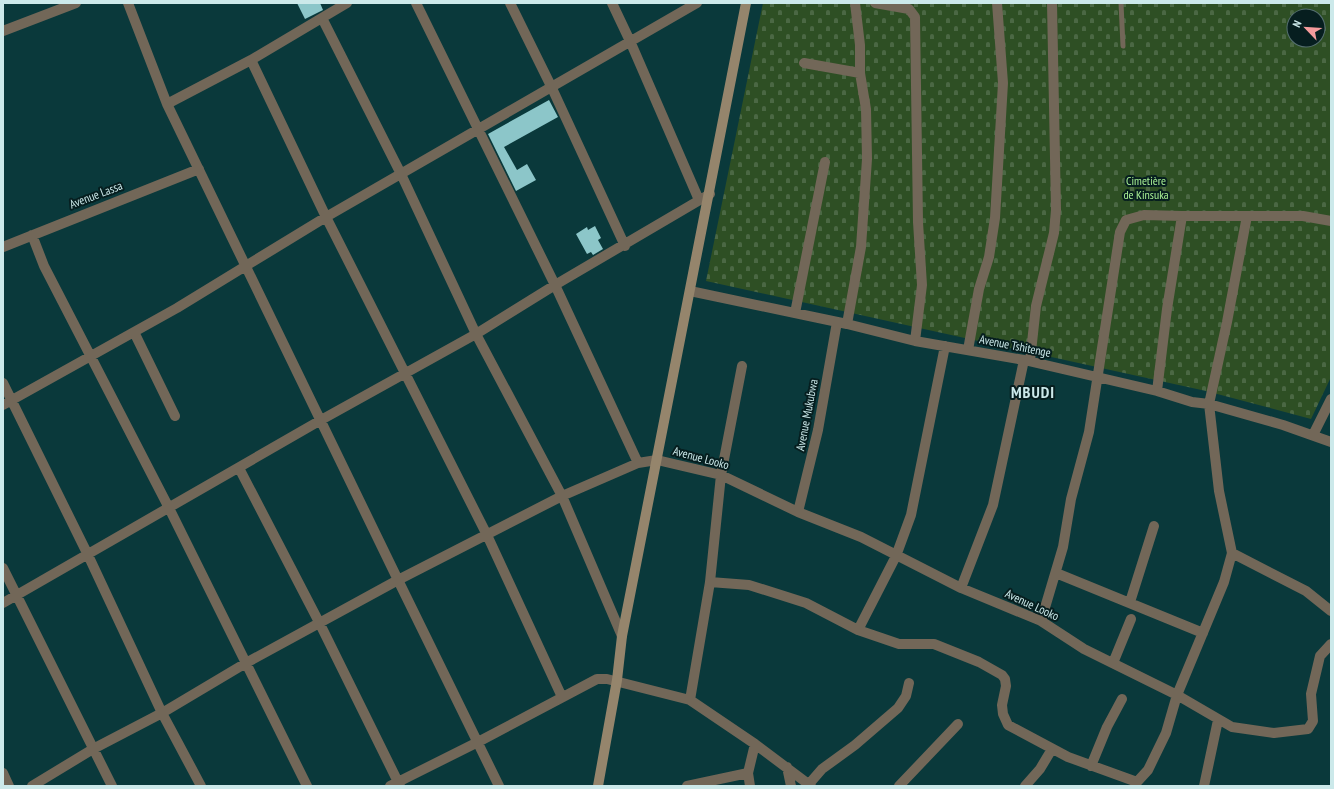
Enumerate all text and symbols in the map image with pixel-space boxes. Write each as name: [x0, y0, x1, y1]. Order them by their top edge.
north arrow: [1286, 8, 1326, 48]
text: N: [1289, 18, 1305, 29]
park label: Cimetière de Kinsuka: [1123, 173, 1169, 202]
street label: Avenue Lassa: [67, 178, 125, 211]
street label: Avenue Tshitenge: [978, 331, 1052, 360]
street label: Avenue Mukubwa: [792, 378, 821, 452]
district label: MBUDI: [1011, 382, 1055, 402]
street label: Avenue Looko: [671, 443, 731, 472]
street label: Avenue Looko: [1003, 586, 1061, 623]

